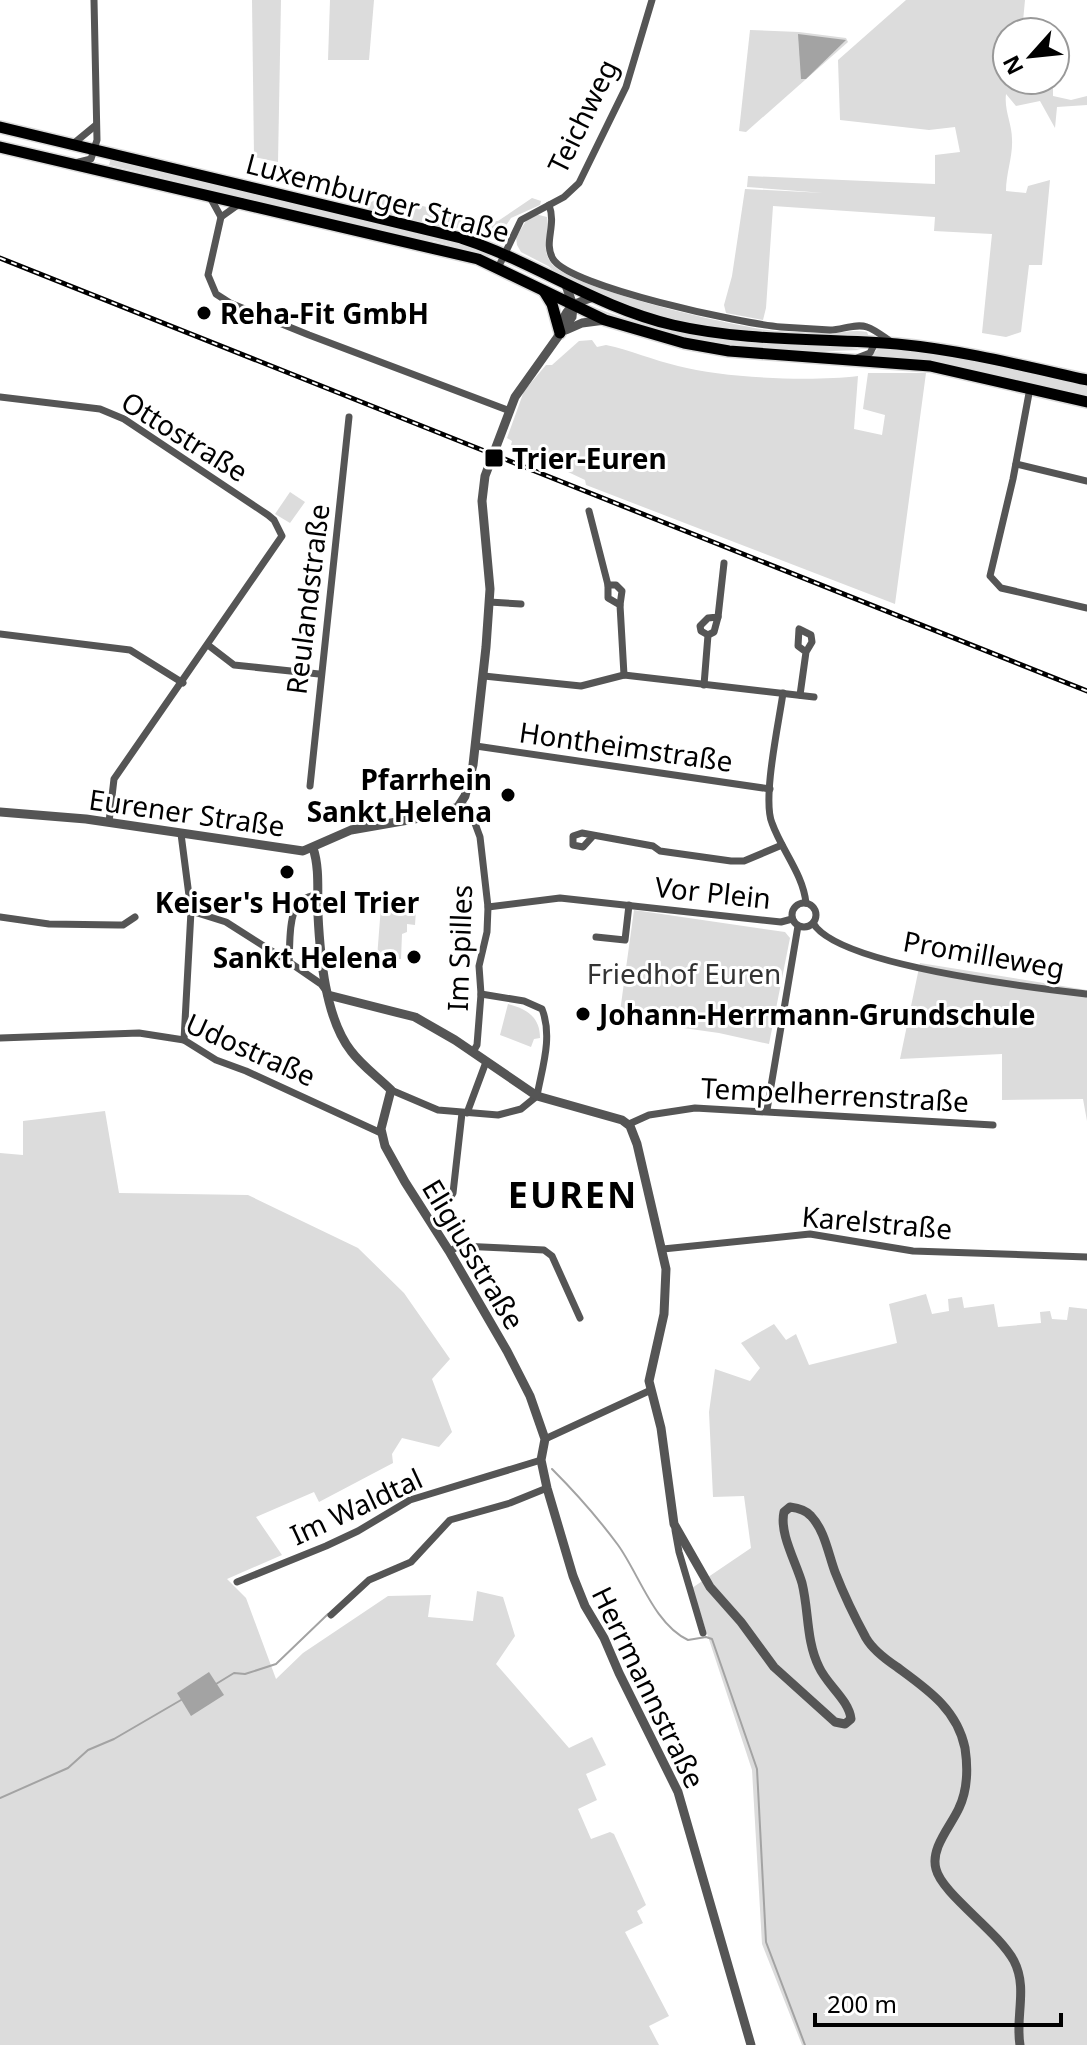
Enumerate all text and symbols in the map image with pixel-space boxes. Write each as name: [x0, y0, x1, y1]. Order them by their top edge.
north arrow: [991, 16, 1071, 96]
text: N: [995, 51, 1030, 80]
street label: Teichweg: [538, 53, 626, 179]
street label: Luxemburger Straße: [242, 144, 514, 250]
place label: Reha-Fit GmbH: [220, 294, 429, 332]
marker: Reha-Fit GmbH: [195, 304, 213, 322]
street label: Ottostraße: [114, 382, 256, 490]
place label: Trier-Euren: [512, 439, 667, 477]
marker: Trier-Euren: [483, 447, 505, 469]
street label: Reulandstraße: [276, 502, 338, 696]
street label: Hontheimstraße: [517, 712, 735, 780]
place label: Pfarrhein Sankt Helena: [307, 760, 492, 830]
street label: Eurener Straße: [87, 779, 287, 845]
marker: Pfarrhein Sankt Helena: [499, 786, 517, 804]
marker: Keiser's Hotel Trier: [278, 863, 296, 881]
street label: Vor Plein: [653, 867, 773, 917]
place label: Keiser's Hotel Trier: [155, 883, 420, 921]
street label: Im Spilles: [438, 884, 480, 1012]
street label: Promilleweg: [900, 921, 1068, 987]
place label: Sankt Helena: [213, 938, 398, 976]
marker: Sankt Helena: [405, 948, 423, 966]
park label: Friedhof Euren: [587, 954, 781, 992]
place label: Johann-Herrmann-Grundschule: [596, 995, 1036, 1033]
street label: Udostraße: [180, 1004, 322, 1094]
marker: Johann-Herrmann-Grundschule: [574, 1005, 592, 1023]
street label: Tempelherrenstraße: [700, 1068, 970, 1120]
district label: EUREN: [508, 1170, 638, 1219]
street label: Eligiusstraße: [414, 1172, 534, 1336]
street label: Karelstraße: [800, 1197, 954, 1247]
street label: Im Waldtal: [284, 1459, 428, 1553]
street label: Herrmannstraße: [584, 1580, 714, 1794]
scale bar: [815, 1977, 1061, 2027]
text: 200 m: [827, 1987, 897, 2020]

